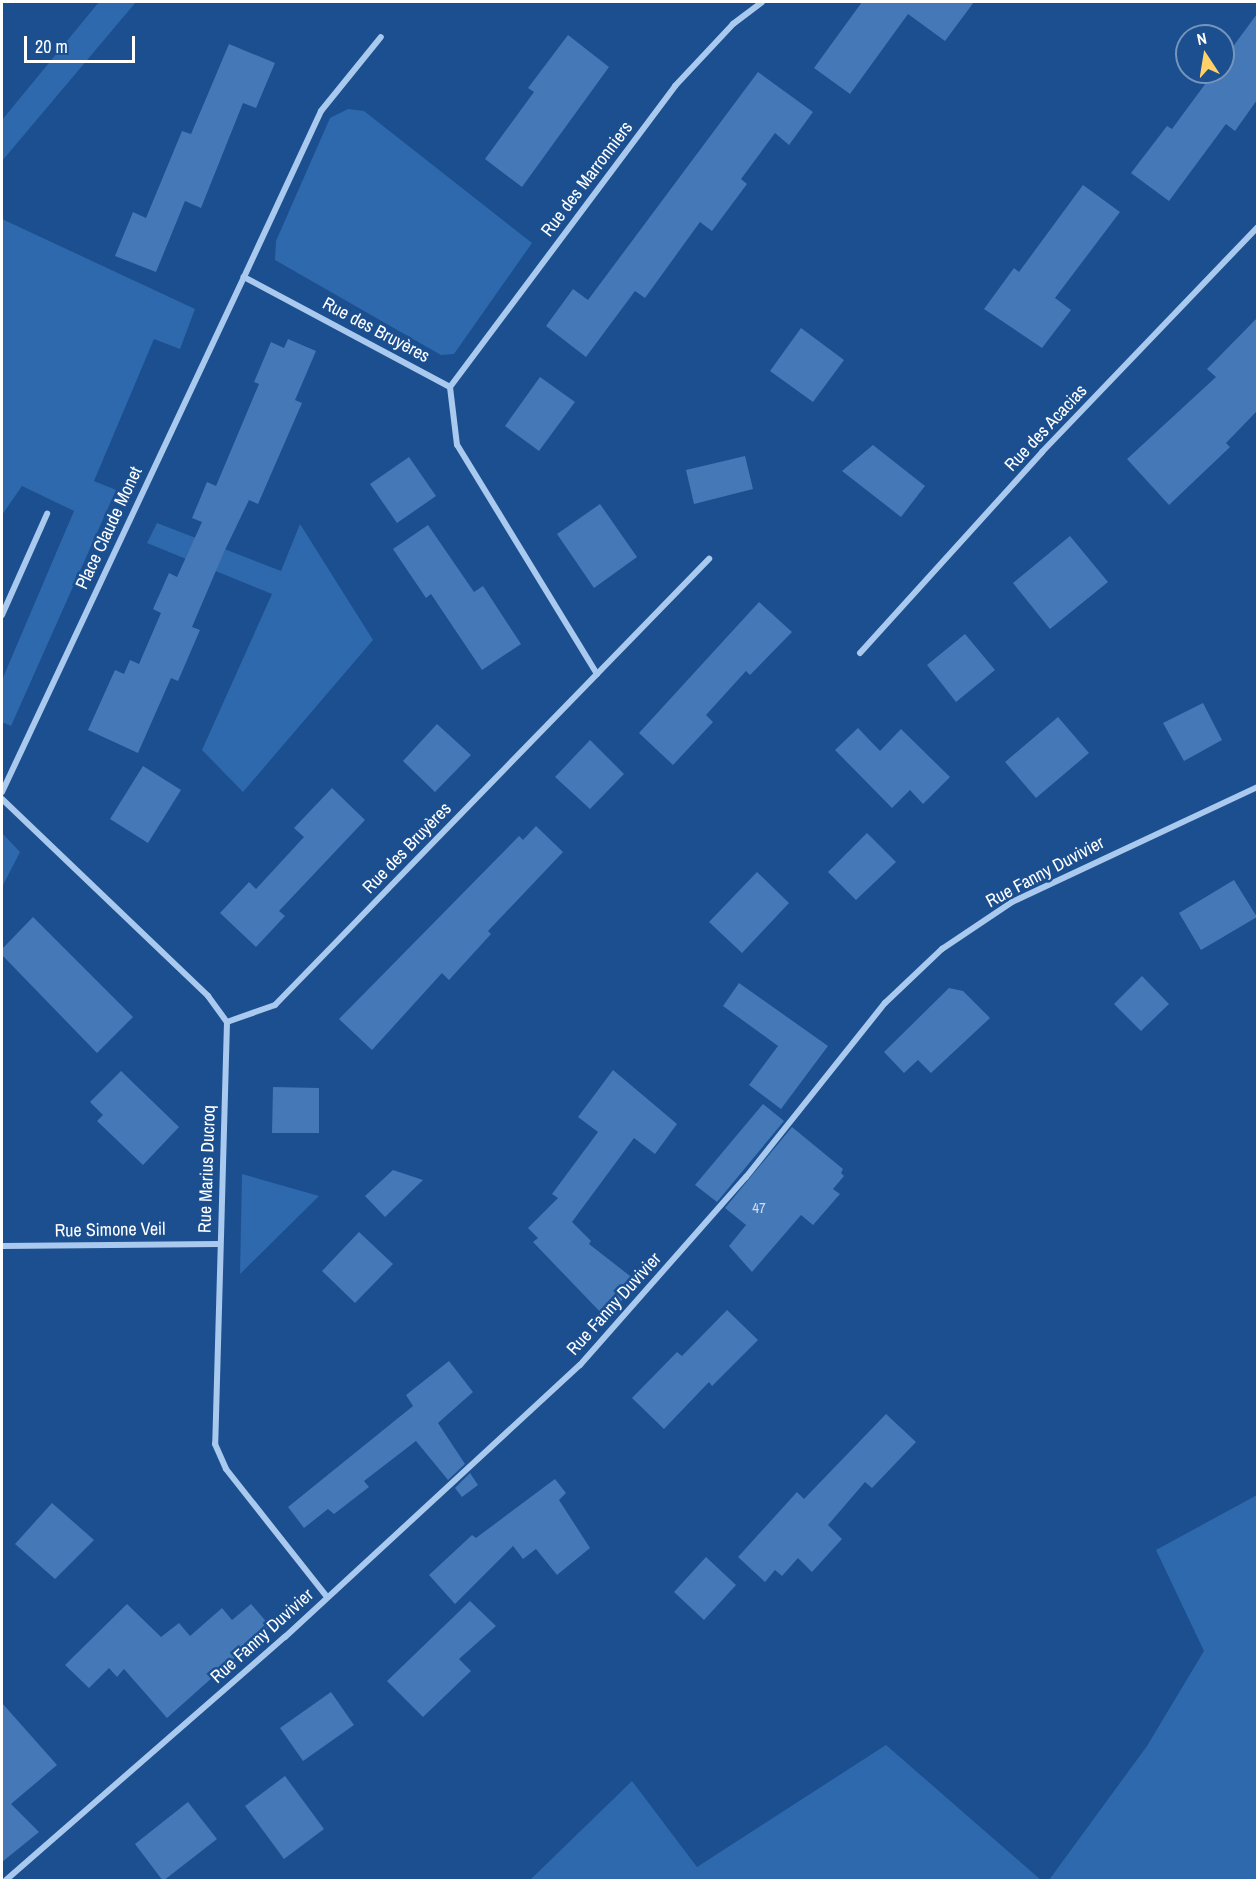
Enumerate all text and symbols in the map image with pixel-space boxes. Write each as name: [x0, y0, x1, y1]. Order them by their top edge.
scale bar: [27, 24, 138, 62]
north arrow: [1175, 24, 1235, 84]
text: N: [1195, 27, 1209, 50]
text: 20 m: [35, 34, 68, 59]
street label: Rue des Marronniers: [537, 117, 637, 241]
street label: Rue des Bruyères: [319, 293, 433, 367]
street label: Rue des Acacias: [1000, 380, 1092, 476]
street label: Place Claude Monet: [71, 463, 147, 593]
street label: Rue des Bruyères: [358, 798, 456, 898]
street label: Rue Fanny Duvivier: [982, 832, 1108, 912]
street label: Rue Marius Ducroq: [194, 1105, 220, 1233]
house number: 47: [752, 1199, 766, 1217]
street label: Rue Simone Veil: [54, 1218, 166, 1242]
street label: Rue Fanny Duvivier: [562, 1248, 666, 1360]
street label: Rue Fanny Duvivier: [206, 1584, 318, 1688]

